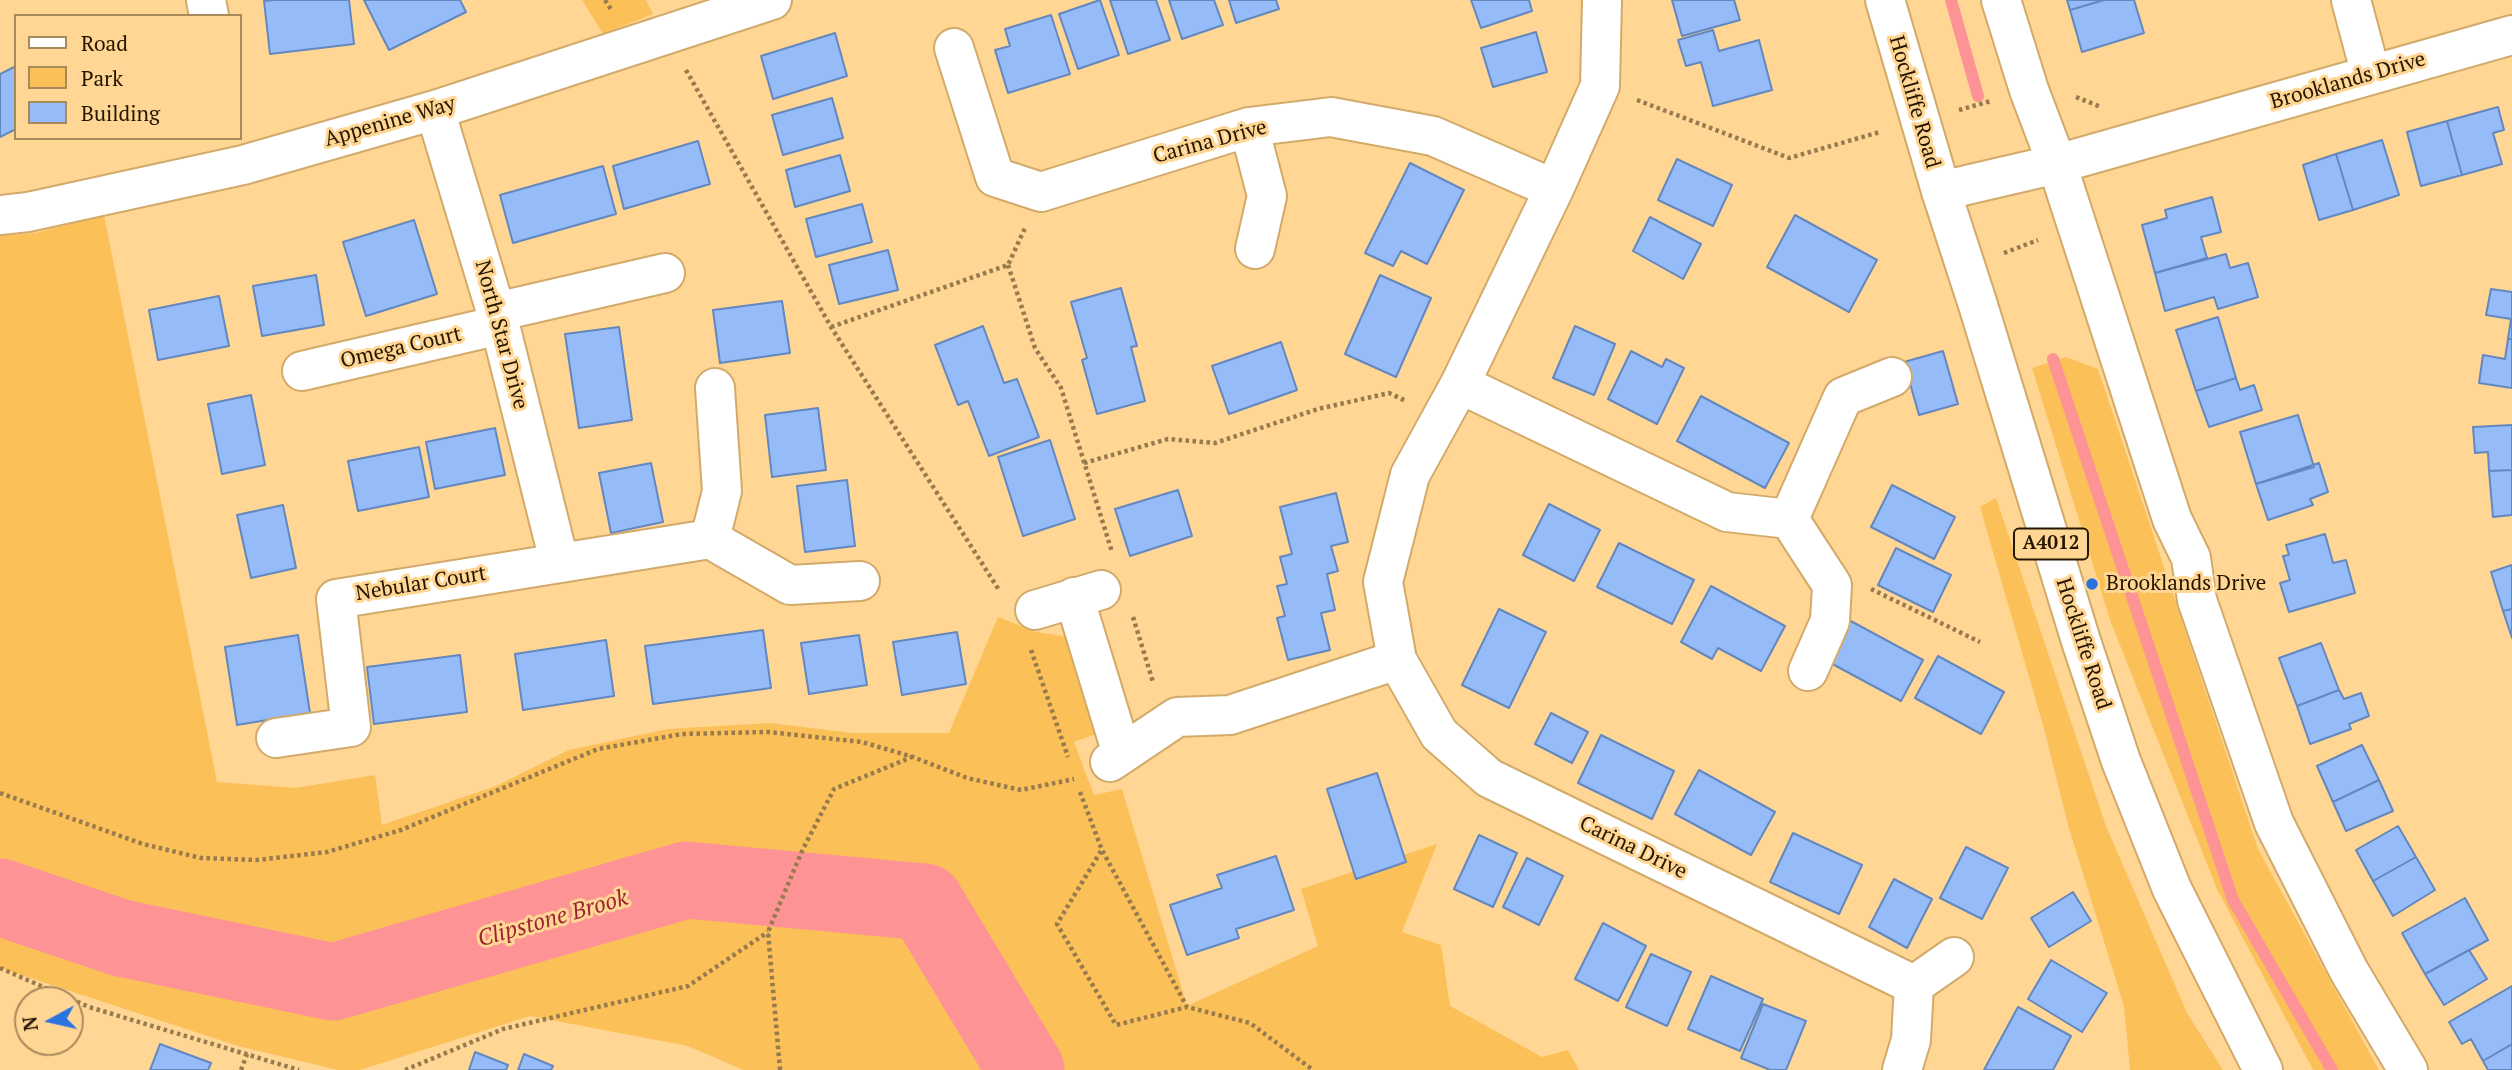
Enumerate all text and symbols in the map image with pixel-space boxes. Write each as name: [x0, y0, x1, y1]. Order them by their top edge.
legend: [14, 14, 242, 140]
text: Road: [81, 29, 128, 57]
street label: Hockliffe Road: [1883, 33, 1945, 171]
street label: Brooklands Drive: [2267, 47, 2429, 115]
text: Park: [81, 64, 123, 92]
street label: Appenine Way: [322, 91, 458, 153]
text: Building: [81, 99, 160, 127]
street label: Carina Drive: [1150, 115, 1270, 169]
street label: North Star Drive: [469, 258, 533, 412]
street label: Omega Court: [338, 322, 464, 374]
road number: A4012: [2014, 528, 2088, 559]
street label: Nebular Court: [354, 561, 488, 607]
place label: Brooklands Drive: [2106, 571, 2266, 597]
street label: Hockliffe Road: [2050, 575, 2116, 713]
marker: Brooklands Drive: [2084, 576, 2100, 592]
street label: Carina Drive: [1575, 811, 1691, 885]
water label: Clipstone Brook: [475, 884, 631, 954]
north arrow: [14, 986, 84, 1056]
text: N: [16, 1015, 43, 1033]

